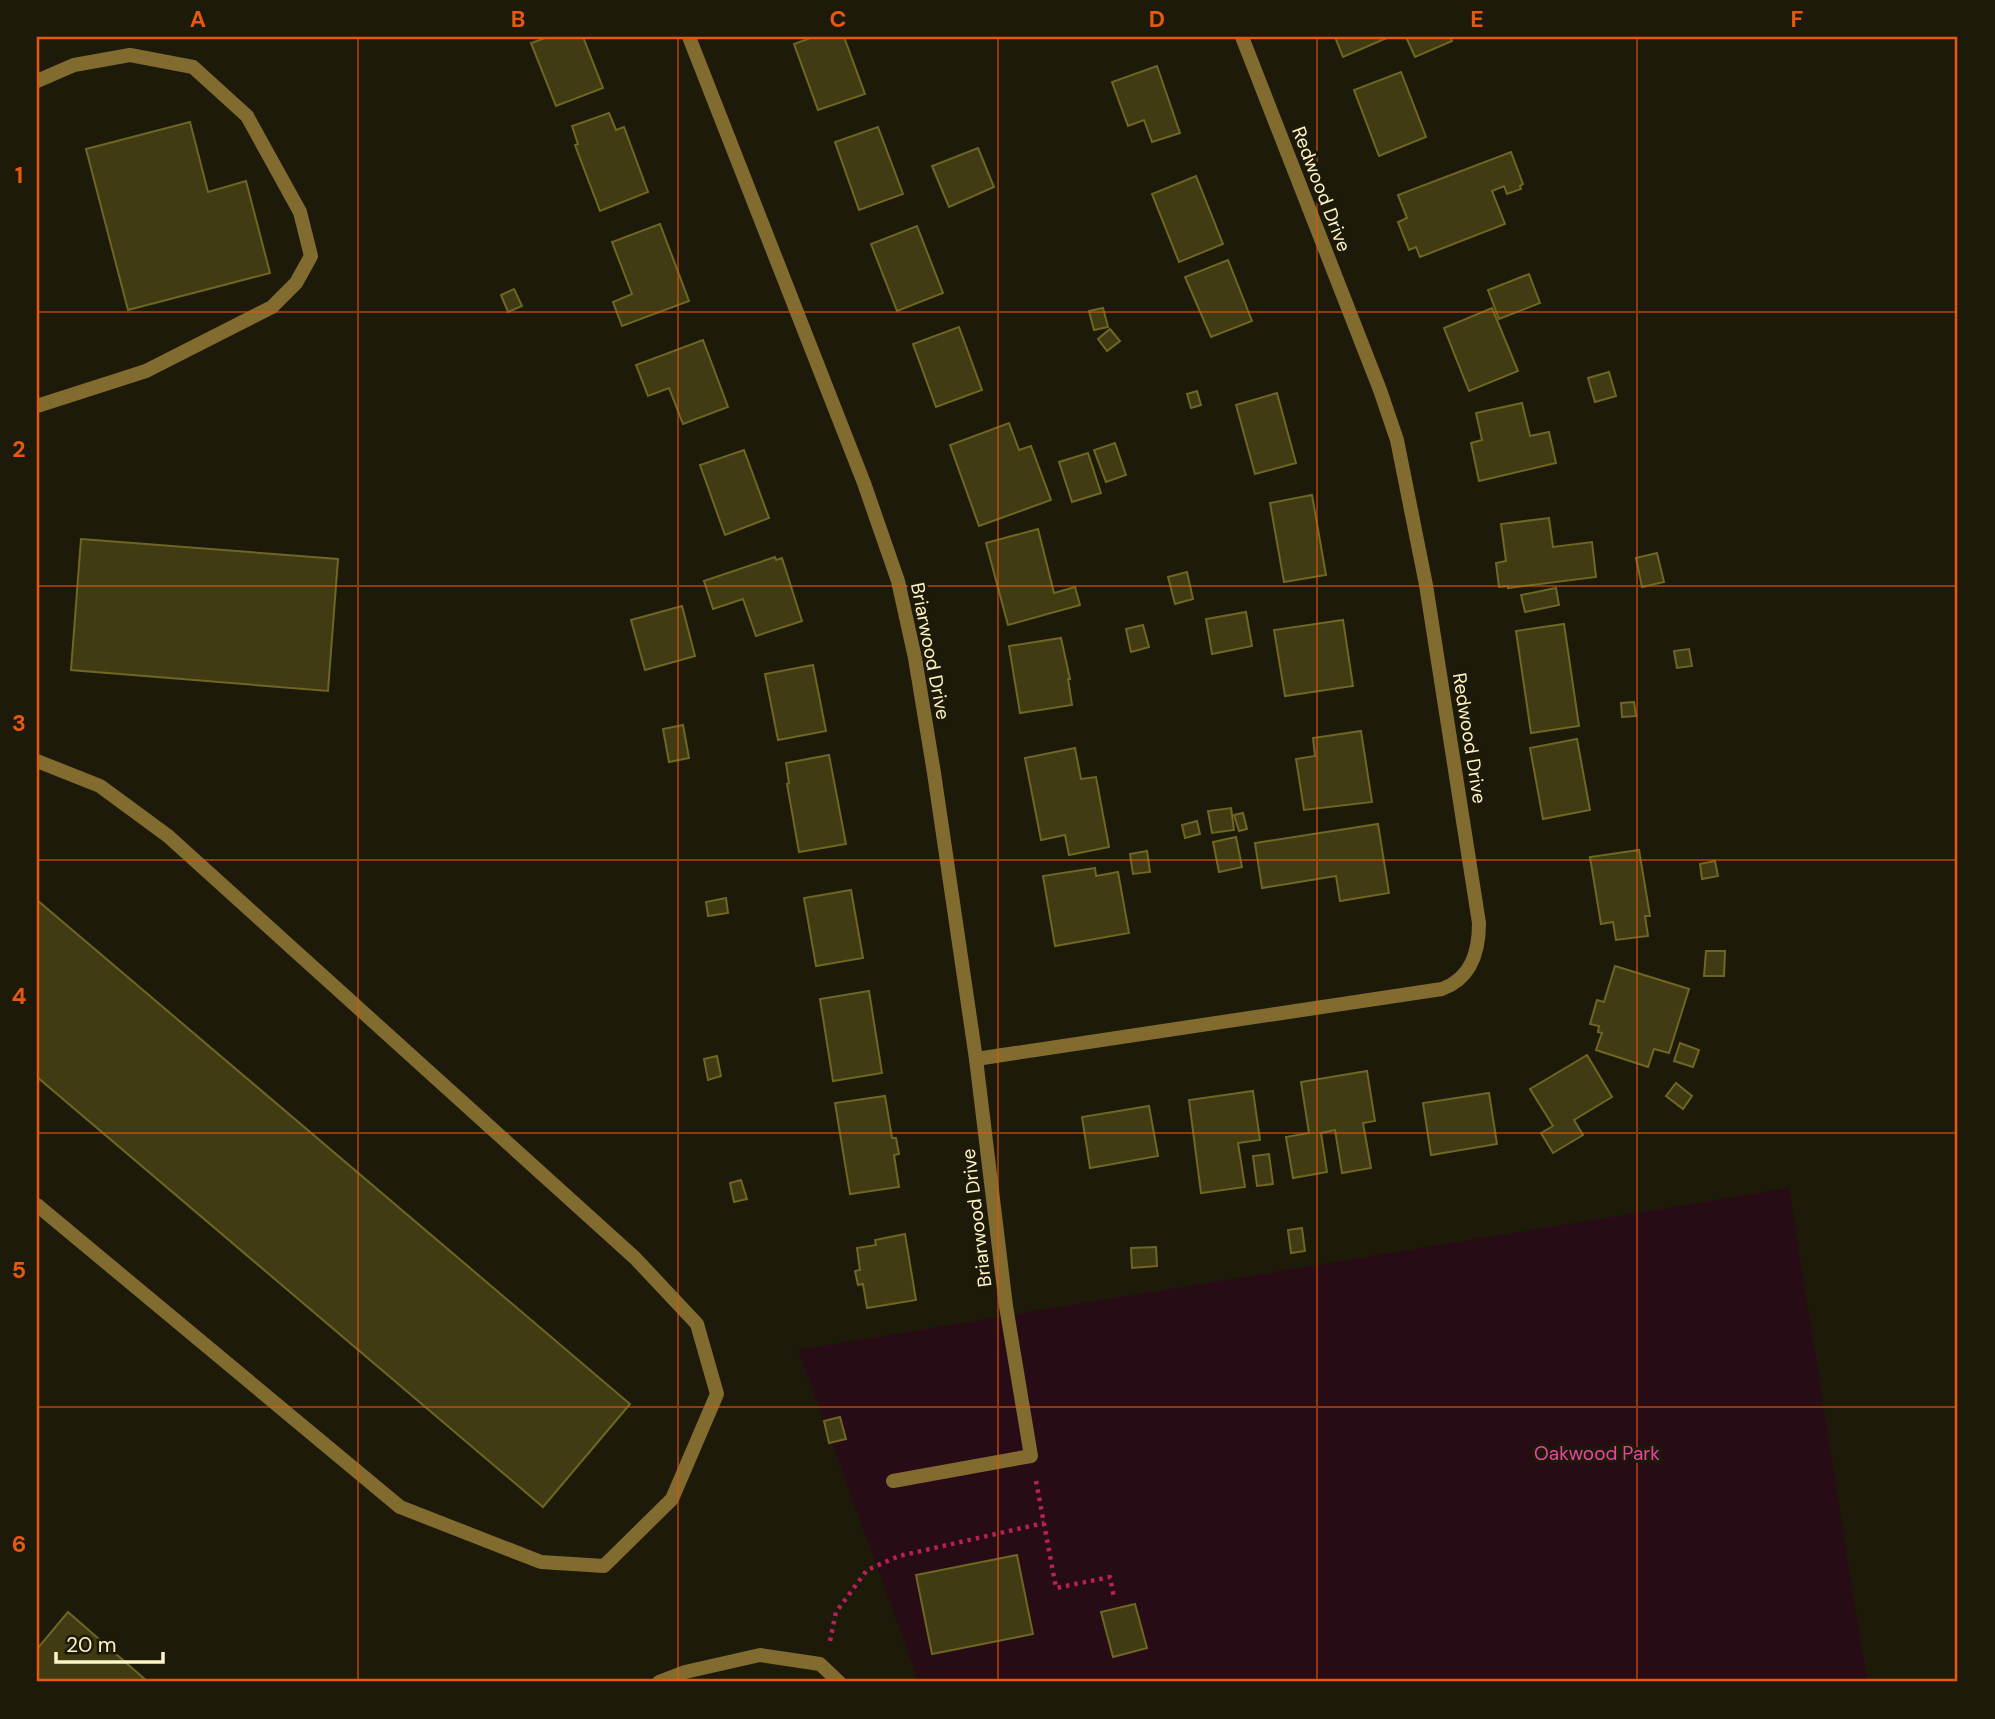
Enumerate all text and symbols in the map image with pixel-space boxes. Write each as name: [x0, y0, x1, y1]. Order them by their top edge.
text: A: [190, 4, 206, 34]
text: B: [511, 4, 525, 34]
text: C: [830, 4, 846, 34]
text: D: [1149, 4, 1165, 34]
text: E: [1470, 4, 1484, 34]
text: F: [1791, 4, 1804, 34]
street label: Redwood Drive: [1286, 123, 1357, 255]
text: 1: [15, 160, 23, 190]
text: 2: [12, 434, 26, 464]
street label: Briarwood Drive: [905, 580, 956, 722]
street label: Redwood Drive: [1447, 671, 1492, 805]
text: 3: [12, 708, 26, 738]
text: 4: [12, 981, 27, 1011]
street label: Briarwood Drive: [956, 1147, 997, 1288]
text: 5: [12, 1255, 26, 1285]
park label: Oakwood Park: [1534, 1441, 1660, 1466]
text: 6: [12, 1529, 26, 1559]
scale bar: [56, 1621, 163, 1665]
text: 20 m: [66, 1631, 117, 1659]

